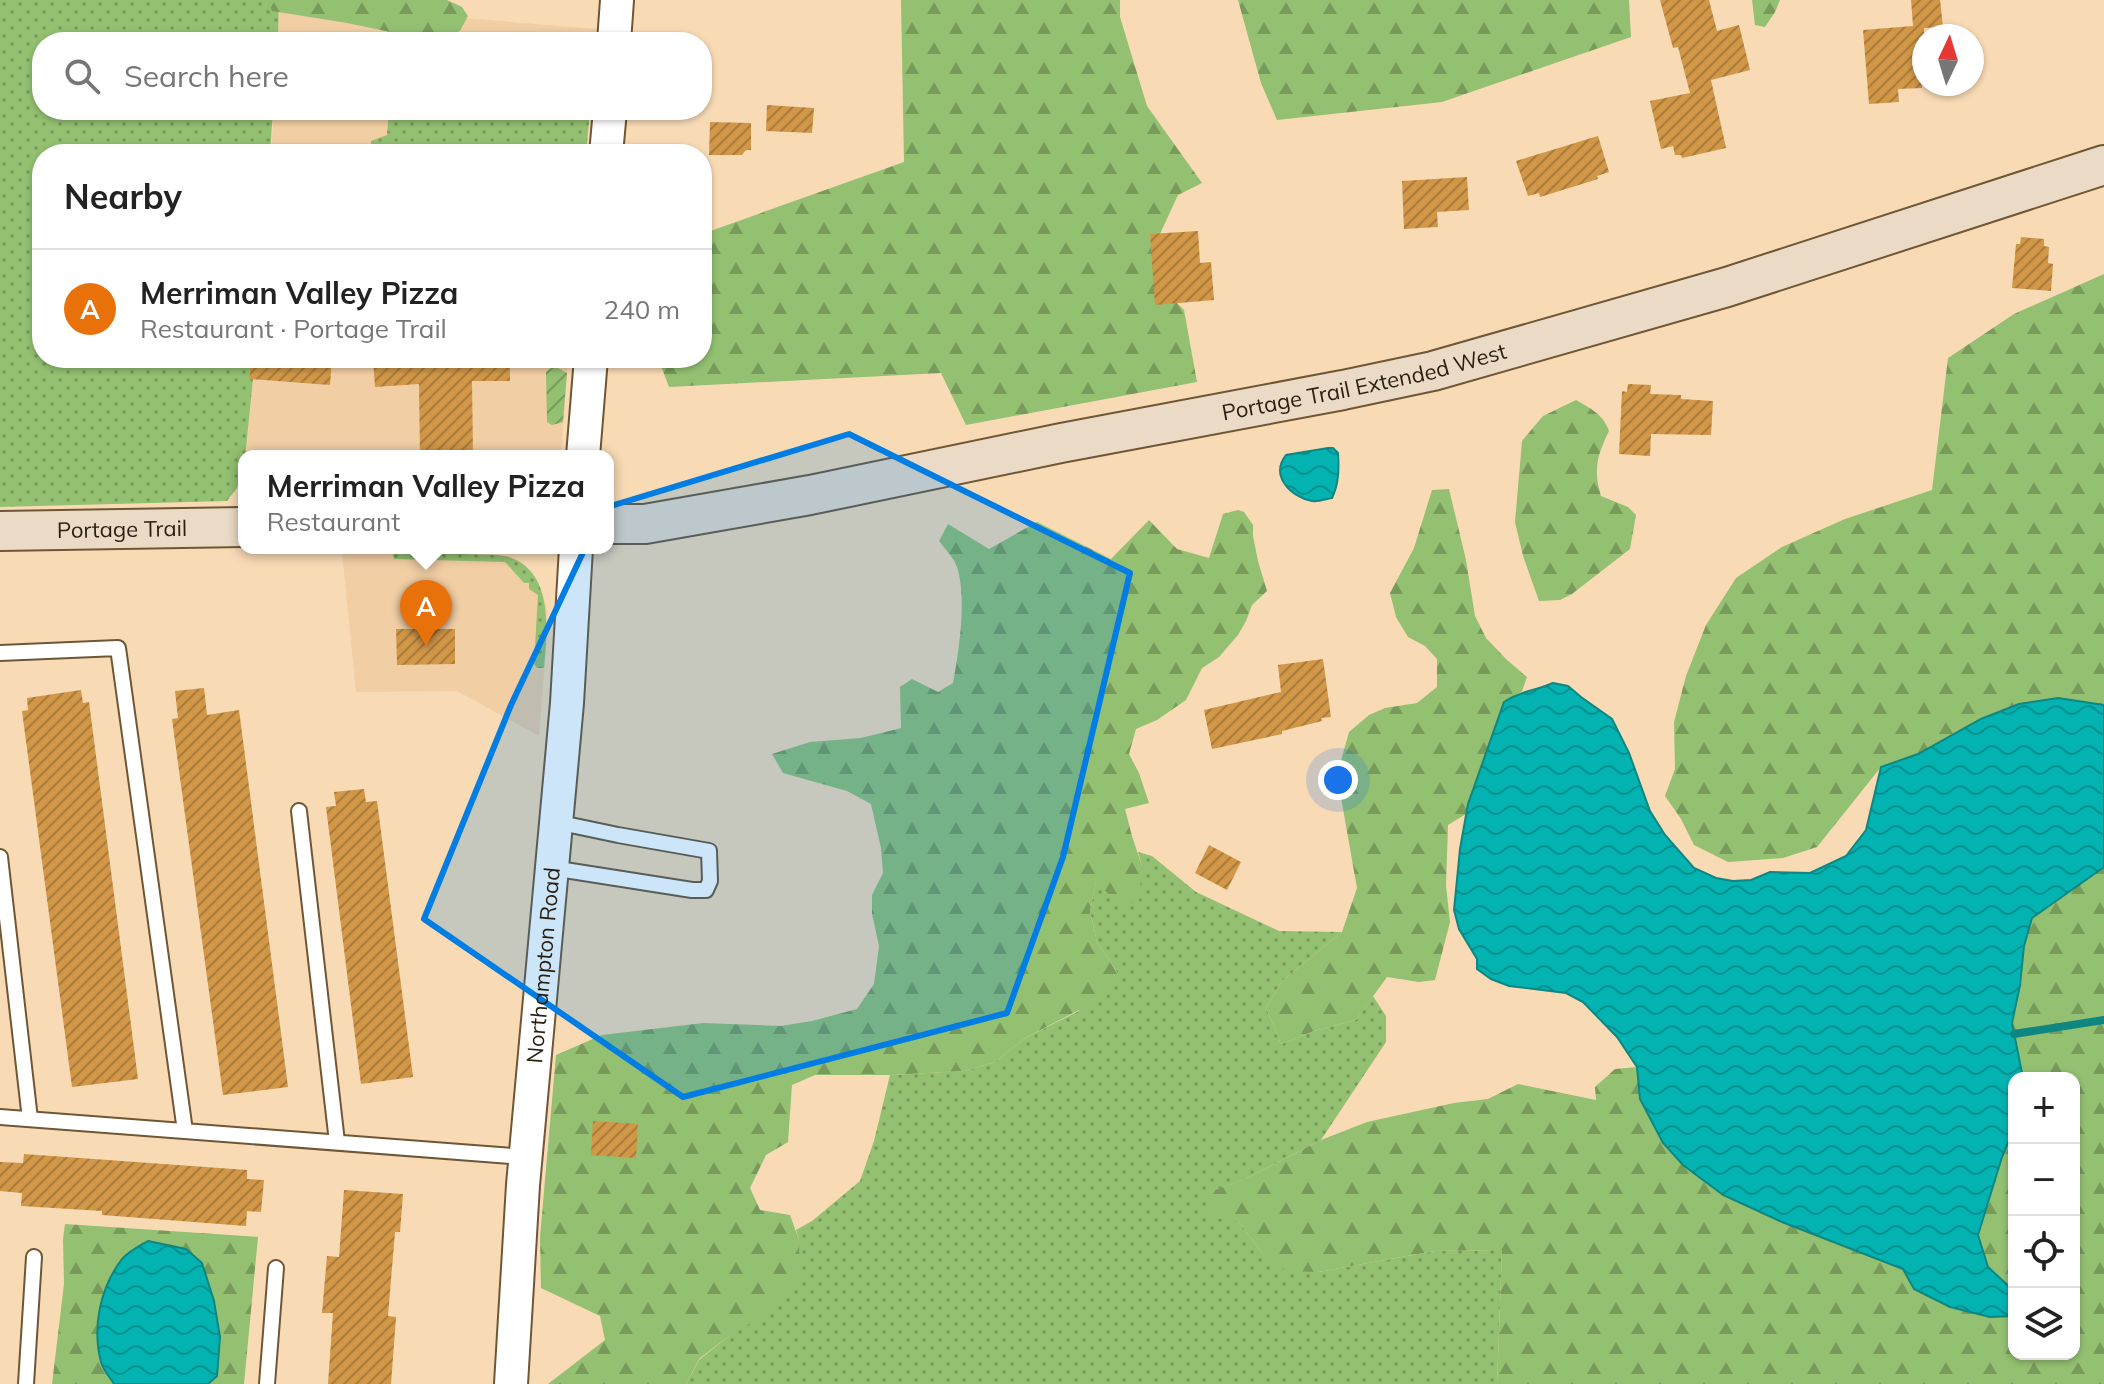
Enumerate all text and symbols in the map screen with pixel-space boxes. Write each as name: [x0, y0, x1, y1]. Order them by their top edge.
north arrow: [1912, 24, 1984, 96]
search box: [32, 32, 712, 120]
icon: search: [60, 54, 104, 98]
text: Search here: [124, 57, 289, 95]
text: Nearby: [64, 175, 182, 218]
text: Merriman Valley Pizza: [140, 274, 458, 312]
text: A: [80, 293, 100, 326]
text: 240 m: [604, 293, 680, 326]
text: Restaurant · Portage Trail: [140, 312, 447, 345]
street label: Portage Trail Extended West: [1219, 337, 1510, 427]
popup: [238, 450, 614, 554]
text: Merriman Valley Pizza: [267, 467, 585, 505]
text: Restaurant: [267, 505, 400, 538]
street label: Portage Trail: [57, 514, 187, 544]
pin: A: [400, 580, 452, 646]
your location: [1318, 760, 1358, 800]
street label: Northampton Road: [520, 866, 566, 1064]
map controls: [2008, 1072, 2080, 1360]
button: +: [2008, 1072, 2080, 1144]
button: −: [2008, 1144, 2080, 1216]
button: locate: [2008, 1216, 2080, 1288]
button: layers: [2008, 1288, 2080, 1360]

